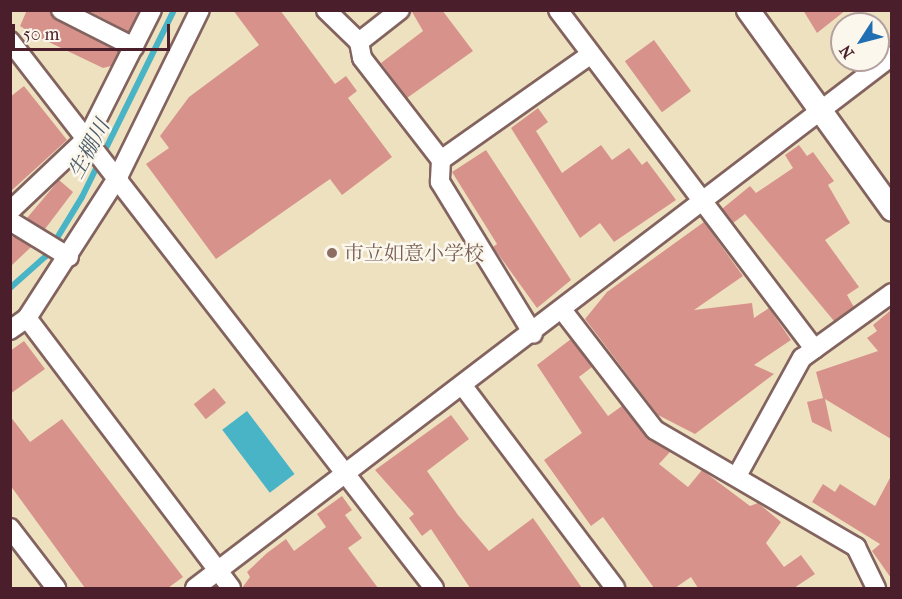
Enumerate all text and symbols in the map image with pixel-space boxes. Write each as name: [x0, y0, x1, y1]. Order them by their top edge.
scale bar: [15, 12, 172, 50]
north arrow: [830, 12, 890, 72]
text: 50 m: [23, 24, 59, 45]
text: N: [835, 41, 858, 62]
water label: 生棚川: [63, 115, 115, 183]
place label: 市立如意小学校: [344, 241, 484, 265]
marker: 市立如意小学校: [325, 246, 339, 260]

